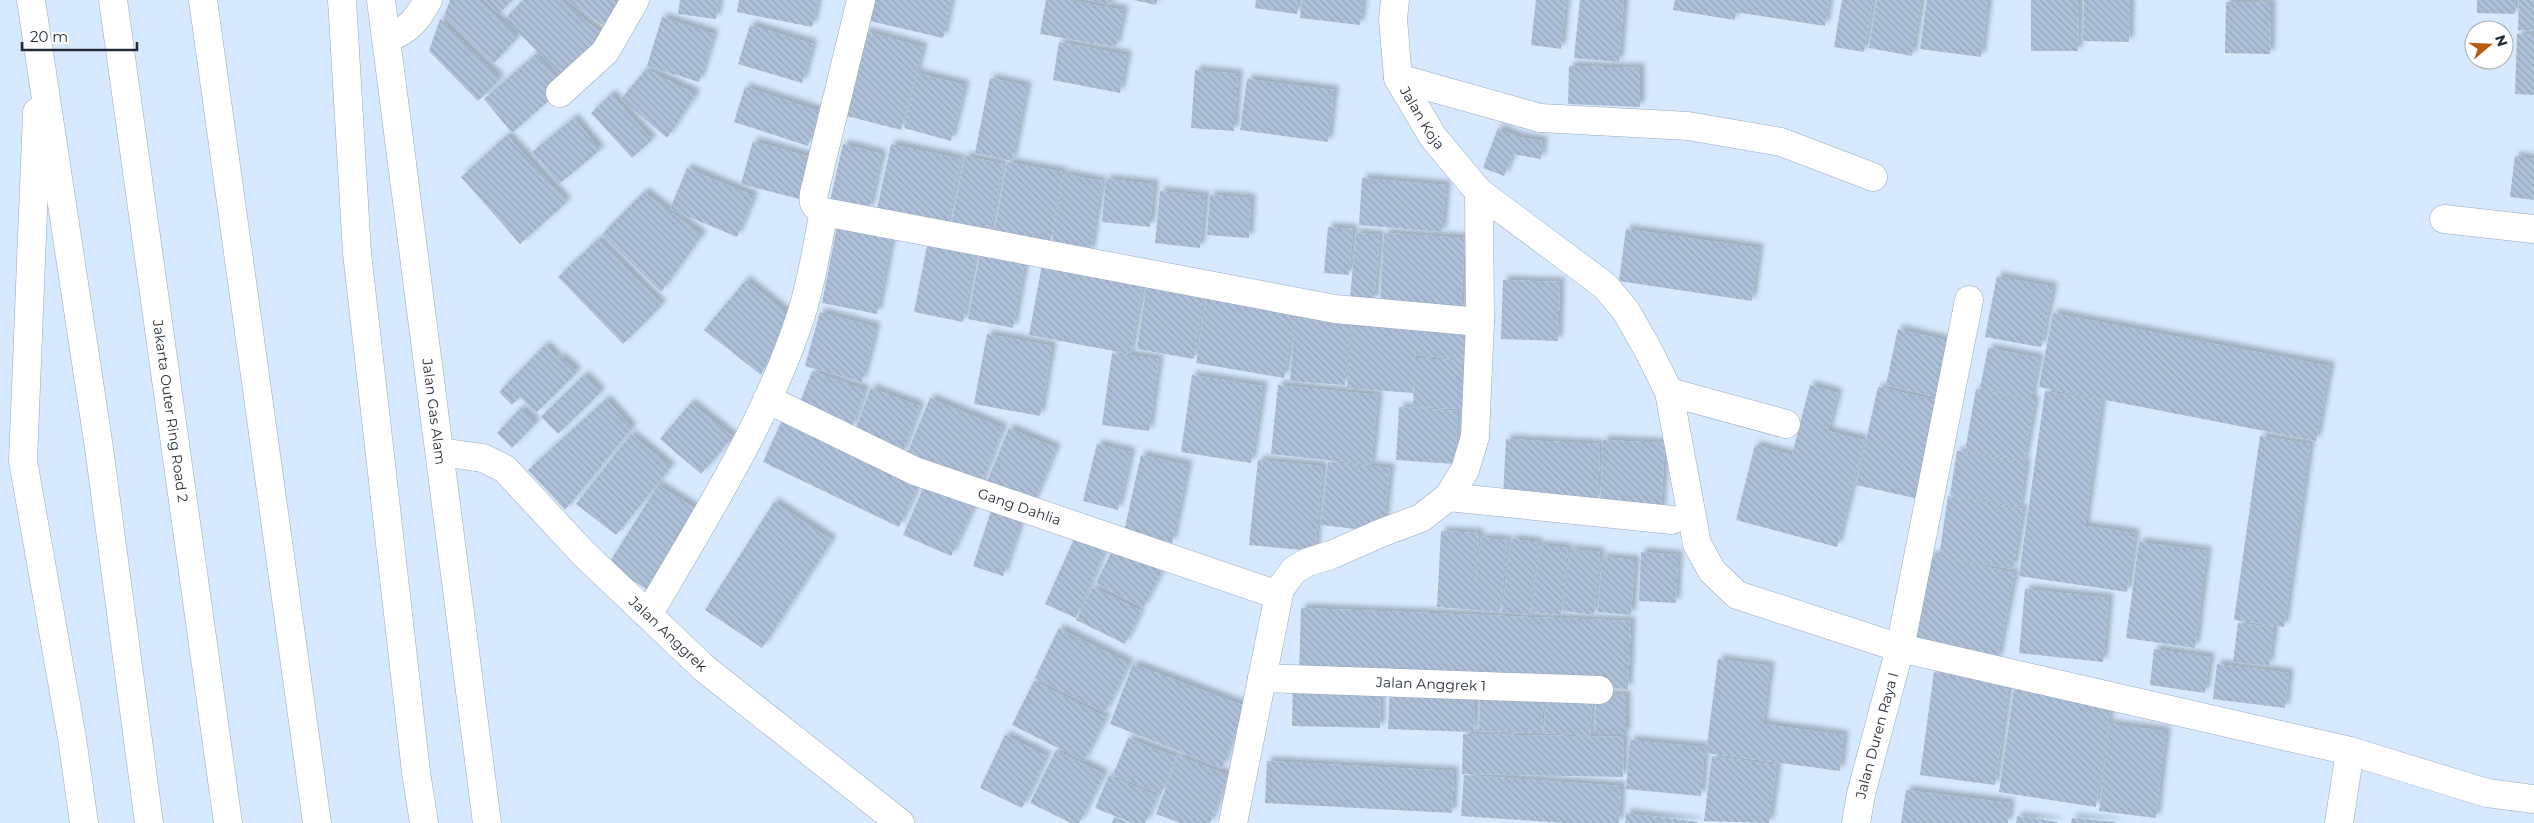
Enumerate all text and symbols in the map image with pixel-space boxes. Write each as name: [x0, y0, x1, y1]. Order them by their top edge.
scale bar: [22, 20, 138, 52]
north arrow: [2464, 20, 2514, 70]
text: 20 m: [30, 27, 68, 46]
text: N: [2491, 32, 2512, 49]
street label: Jalan Koja: [1395, 82, 1449, 153]
street label: Jakarta Outer Ring Road 2: [149, 318, 192, 504]
street label: Jalan Gas Alam: [418, 356, 450, 466]
street label: Gang Dahlia: [975, 484, 1064, 529]
street label: Jalan Anggrek: [624, 592, 711, 676]
street label: Jalan Duren Raya I: [1851, 670, 1902, 801]
street label: Jalan Anggrek 1: [1375, 673, 1486, 695]

